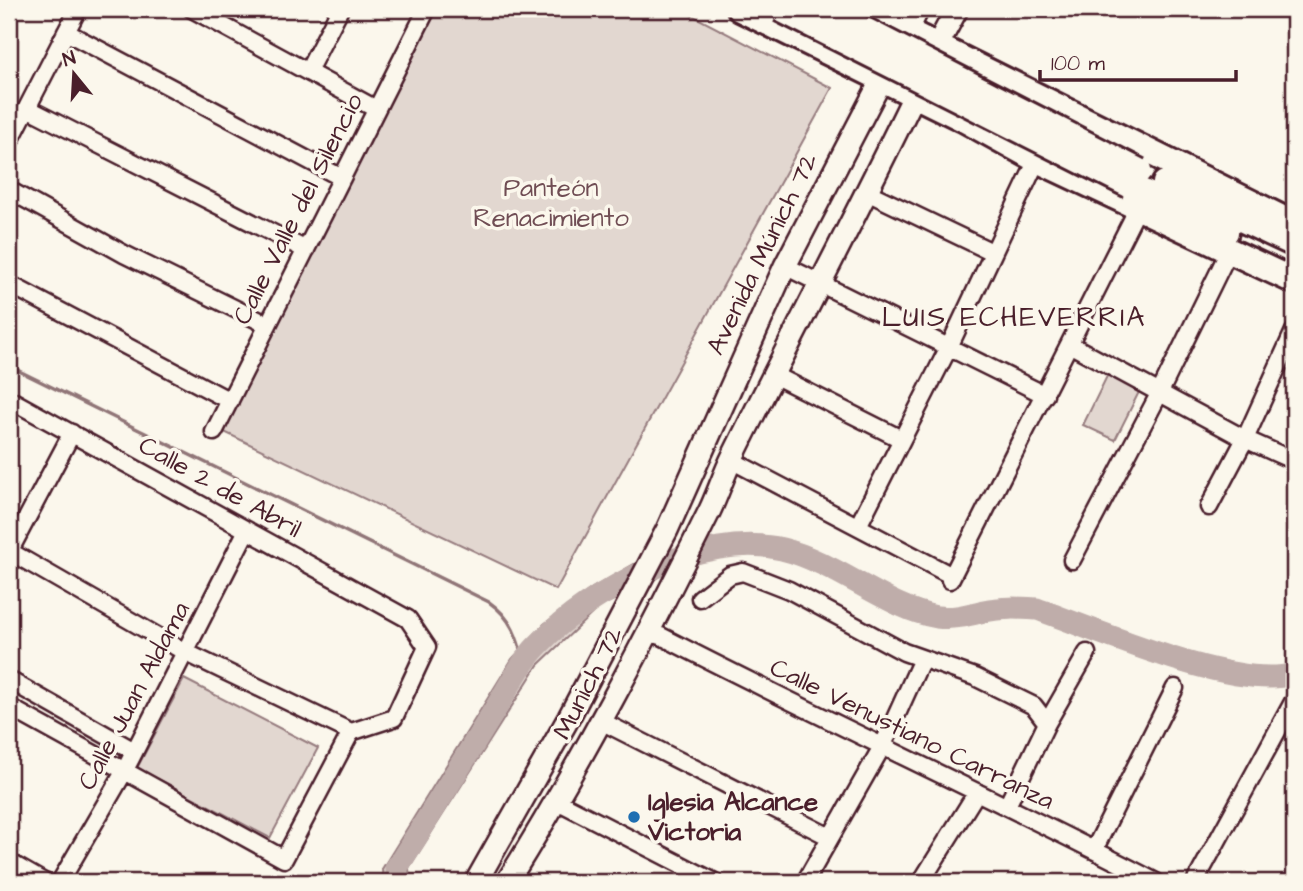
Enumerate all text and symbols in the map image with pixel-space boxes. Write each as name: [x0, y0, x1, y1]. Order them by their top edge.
north arrow: [38, 38, 108, 108]
scale bar: [1040, 38, 1236, 82]
text: N: [59, 45, 79, 74]
text: 100 m: [1051, 49, 1106, 78]
street label: Calle Valle del Silencio: [224, 87, 372, 331]
street label: Avenida Múnich 72: [698, 147, 827, 361]
park label: Panteón Renacimiento: [473, 170, 629, 236]
district label: LUIS ECHEVERRIA: [882, 298, 1146, 337]
street label: Calle 2 de Abril: [132, 427, 308, 547]
street label: Calle Juan Aldama: [69, 595, 199, 797]
street label: Munich 72: [544, 620, 632, 746]
street label: Calle Venustiano Carranza: [764, 649, 1060, 819]
place label: Iglesia Alcance Victoria: [647, 784, 818, 850]
marker: Iglesia Alcance Victoria: [626, 809, 642, 825]

